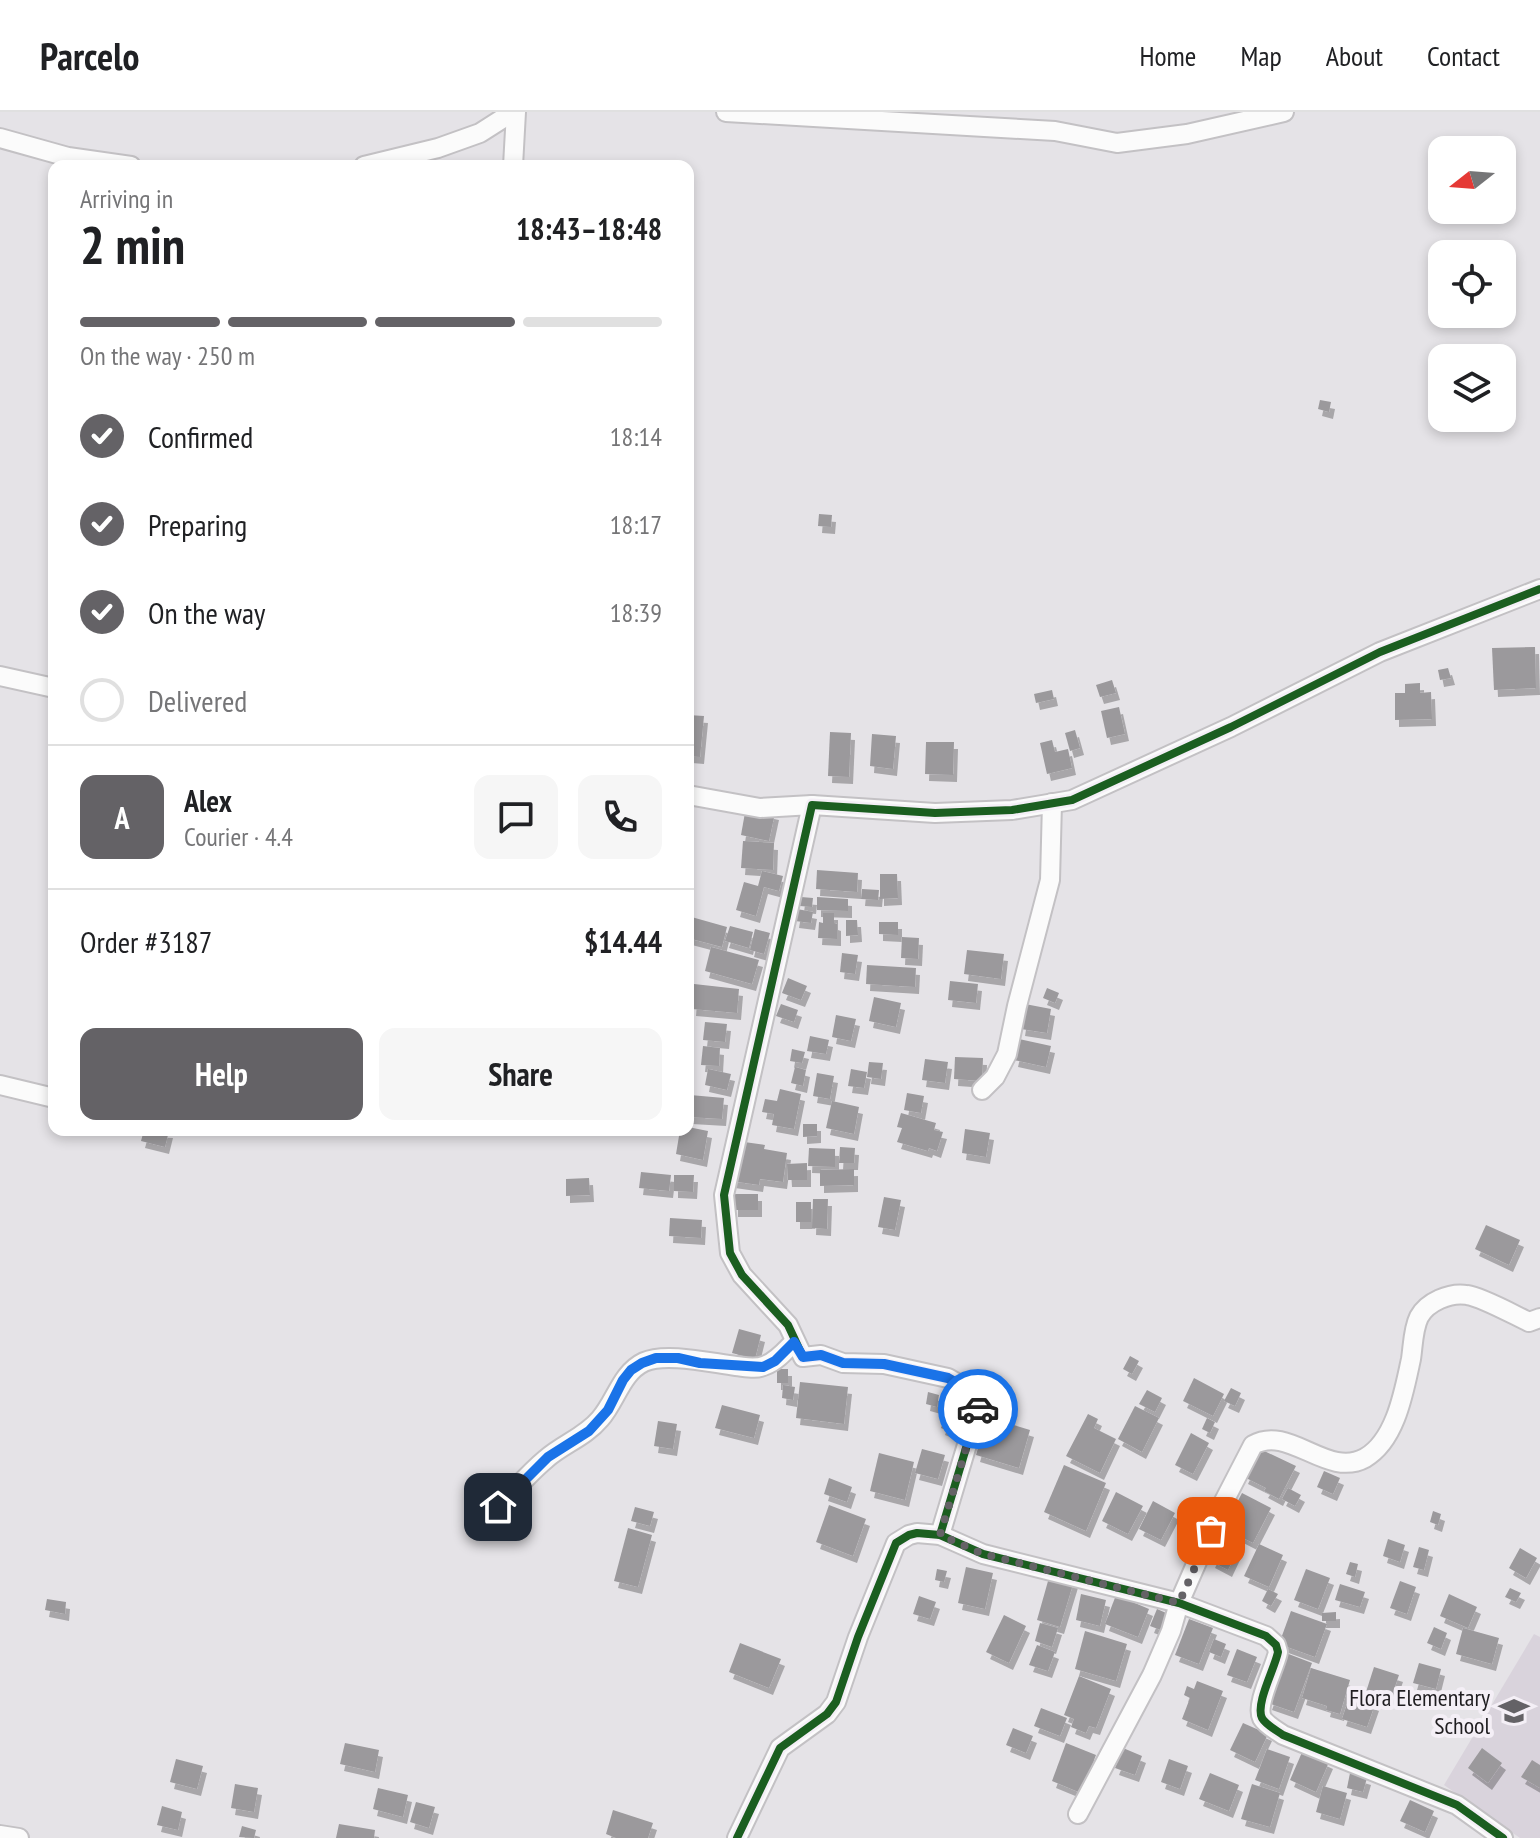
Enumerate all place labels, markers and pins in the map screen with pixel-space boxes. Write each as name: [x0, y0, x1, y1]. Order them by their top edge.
pin: [464, 1473, 532, 1541]
pin: [1177, 1497, 1245, 1565]
place label: Flora Elementary School: [1349, 1682, 1490, 1741]
school or university icon: Flora Elementary School: [1497, 1694, 1531, 1728]

